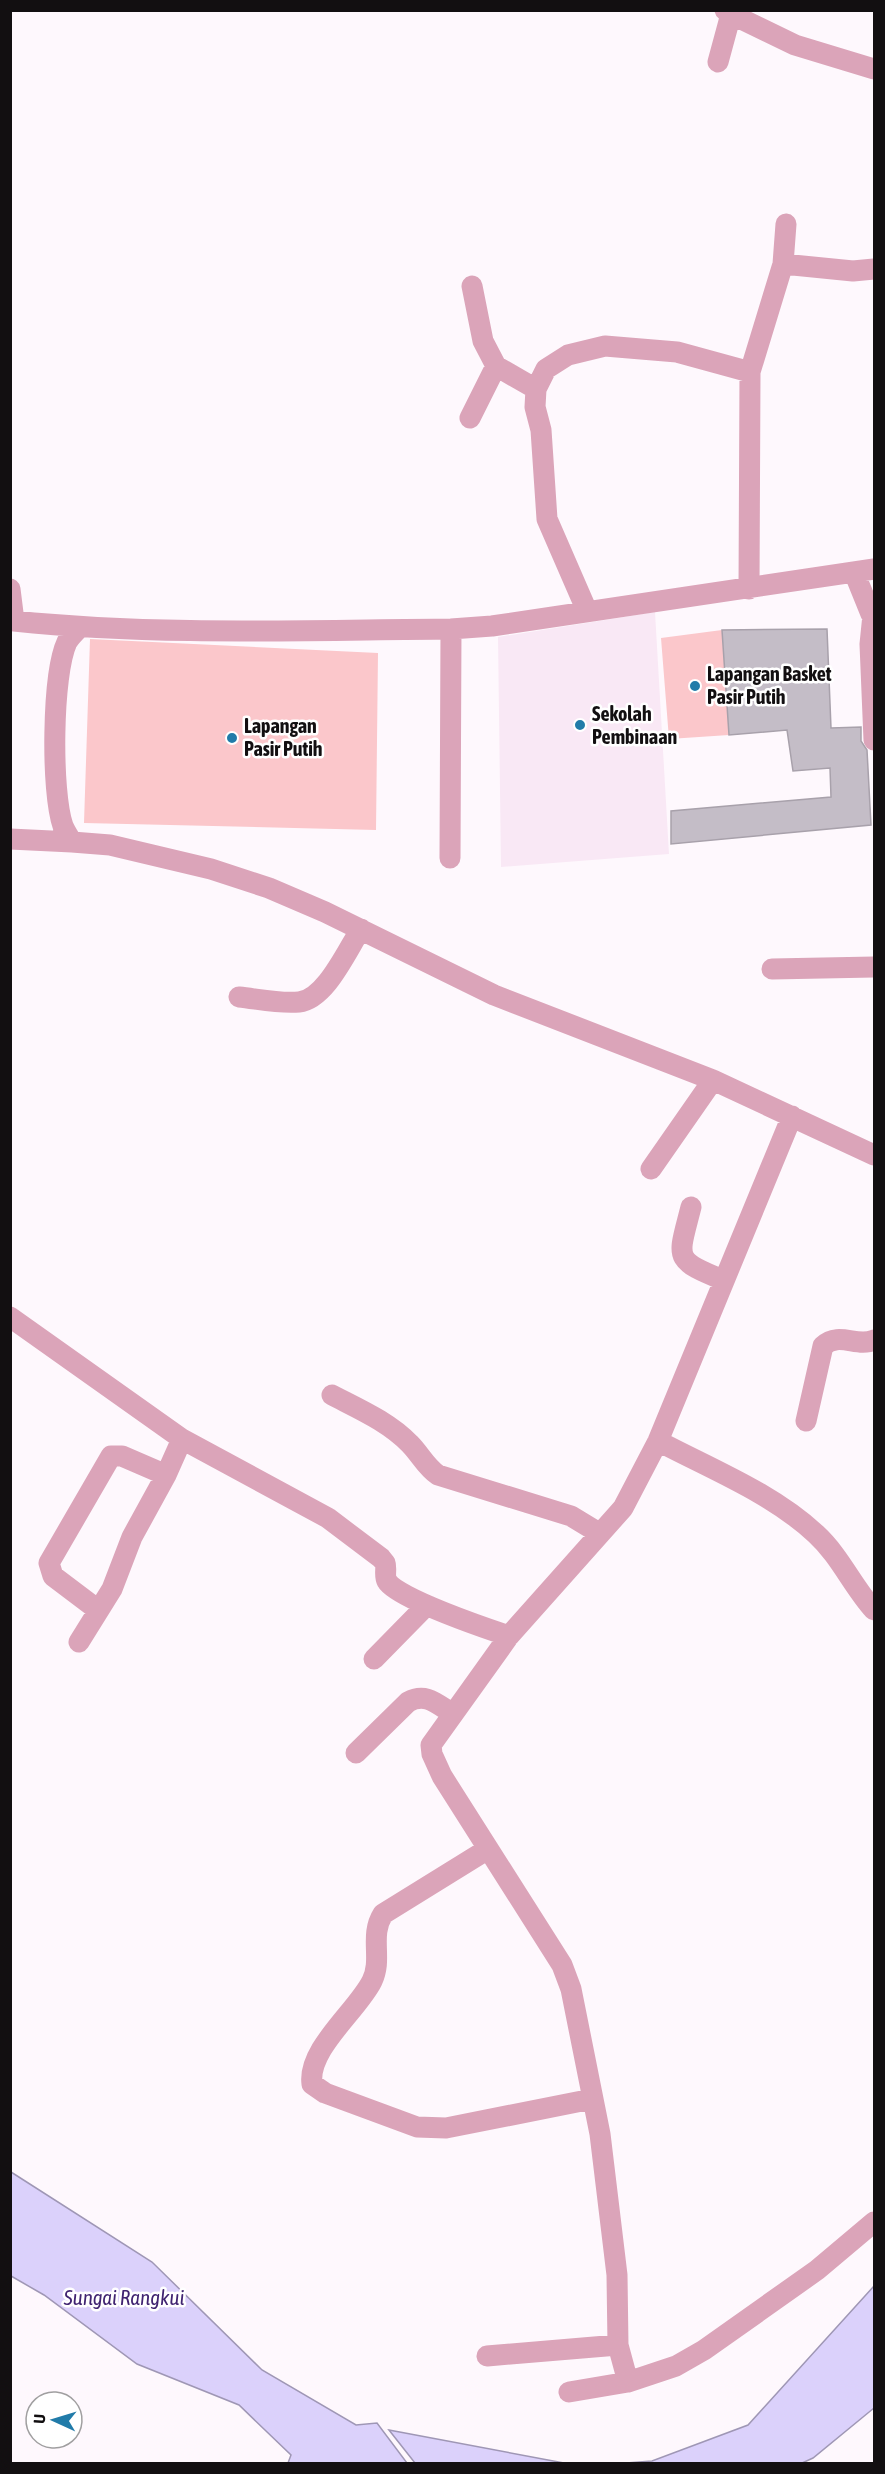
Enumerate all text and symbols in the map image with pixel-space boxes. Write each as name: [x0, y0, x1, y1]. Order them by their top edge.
place label: Lapangan Basket Pasir Putih: [707, 662, 832, 708]
marker: Lapangan Basket Pasir Putih: [688, 679, 702, 693]
place label: Sekolah Pembinaan: [592, 702, 677, 748]
place label: Lapangan Pasir Putih: [244, 714, 323, 760]
marker: Sekolah Pembinaan: [573, 718, 587, 732]
marker: Lapangan Pasir Putih: [225, 731, 239, 745]
water label: Sungai Rangkui: [63, 2285, 184, 2309]
north arrow: [24, 2390, 84, 2450]
text: U: [30, 2414, 48, 2424]

